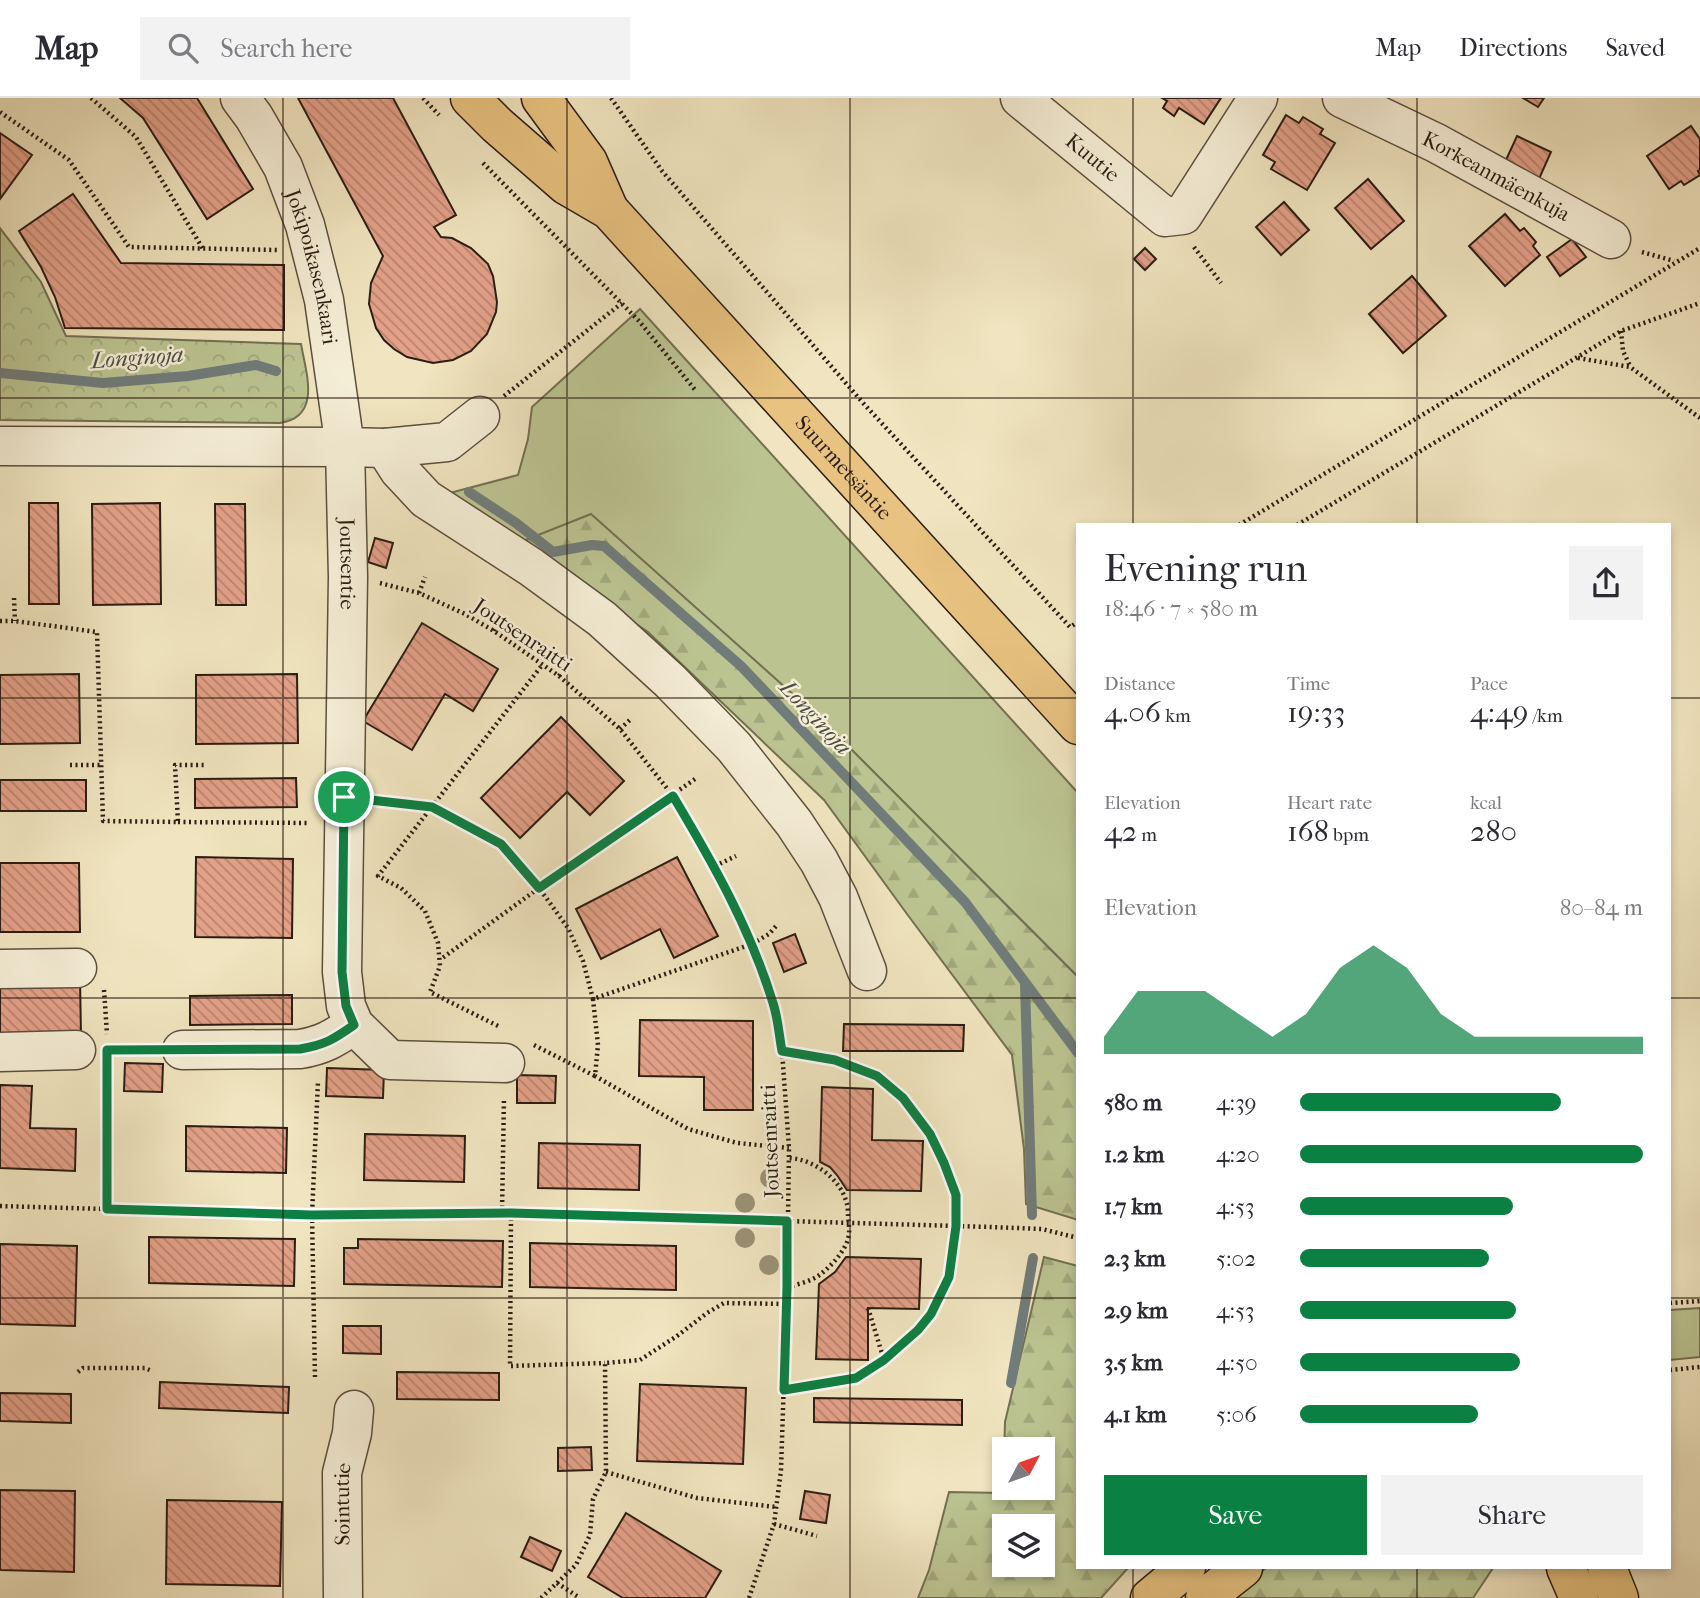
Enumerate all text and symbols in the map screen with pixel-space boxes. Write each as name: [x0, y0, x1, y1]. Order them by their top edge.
search box: [140, 17, 630, 80]
text: Map: [35, 29, 98, 68]
icon: search: [164, 29, 202, 67]
text: Search here: [220, 33, 352, 64]
text: Map: [1375, 34, 1421, 62]
text: Directions: [1459, 34, 1567, 62]
text: Saved: [1605, 34, 1665, 62]
street label: Korkeanmäenkuja: [1419, 126, 1574, 226]
street label: Kuutie: [1061, 129, 1124, 187]
street label: Jokipoikasenkaari: [280, 184, 342, 346]
water label: Longinoja: [88, 341, 184, 374]
street label: Suurmetsäntie: [790, 411, 897, 525]
street label: Joutsentie: [335, 516, 360, 610]
text: Evening run: [1104, 546, 1307, 591]
button: share: [1569, 546, 1643, 620]
street label: Joutsenraitti: [468, 592, 577, 677]
text: 18:46 · 7 × 580 m: [1104, 595, 1258, 622]
water label: Longinoja: [773, 673, 857, 760]
text: Distance: [1104, 673, 1175, 695]
text: Time: [1287, 673, 1330, 695]
text: Pace: [1470, 673, 1508, 695]
text: 4.06: [1104, 695, 1161, 730]
text: 19:33: [1287, 695, 1345, 730]
text: 4:49: [1470, 695, 1528, 730]
text: km: [1161, 705, 1191, 727]
text: /km: [1528, 705, 1563, 727]
pin: [314, 767, 374, 827]
icon: arrive: [325, 778, 363, 816]
text: Elevation: [1104, 792, 1181, 814]
text: Heart rate: [1287, 792, 1372, 814]
text: kcal: [1470, 792, 1502, 814]
text: 42: [1104, 814, 1137, 849]
text: 168: [1287, 814, 1329, 849]
text: 280: [1470, 814, 1517, 849]
text: m: [1137, 824, 1157, 846]
text: bpm: [1329, 824, 1369, 846]
text: Elevation: [1104, 894, 1197, 921]
text: 80–84 m: [1560, 894, 1643, 921]
street label: Joutsenraitti: [756, 1084, 784, 1200]
text: 580 m: [1104, 1089, 1162, 1116]
text: 4:39: [1216, 1089, 1257, 1116]
text: 1.2 km: [1104, 1141, 1164, 1168]
text: 4:20: [1216, 1141, 1260, 1168]
text: 1.7 km: [1104, 1193, 1162, 1220]
text: 4:53: [1216, 1193, 1255, 1220]
text: 2.3 km: [1104, 1245, 1166, 1272]
text: 5:02: [1216, 1245, 1256, 1272]
text: 2.9 km: [1104, 1297, 1168, 1324]
text: 4:53: [1216, 1297, 1255, 1324]
text: 3.5 km: [1104, 1349, 1163, 1376]
text: 4:50: [1216, 1349, 1258, 1376]
text: 4.1 km: [1104, 1401, 1167, 1428]
text: 5:06: [1216, 1401, 1257, 1428]
north arrow: [992, 1437, 1055, 1500]
map controls: [992, 1437, 1055, 1577]
street label: Sointutie: [330, 1460, 356, 1546]
button: Save: [1104, 1475, 1367, 1555]
button: Share: [1381, 1475, 1643, 1555]
button: layers: [992, 1514, 1055, 1577]

